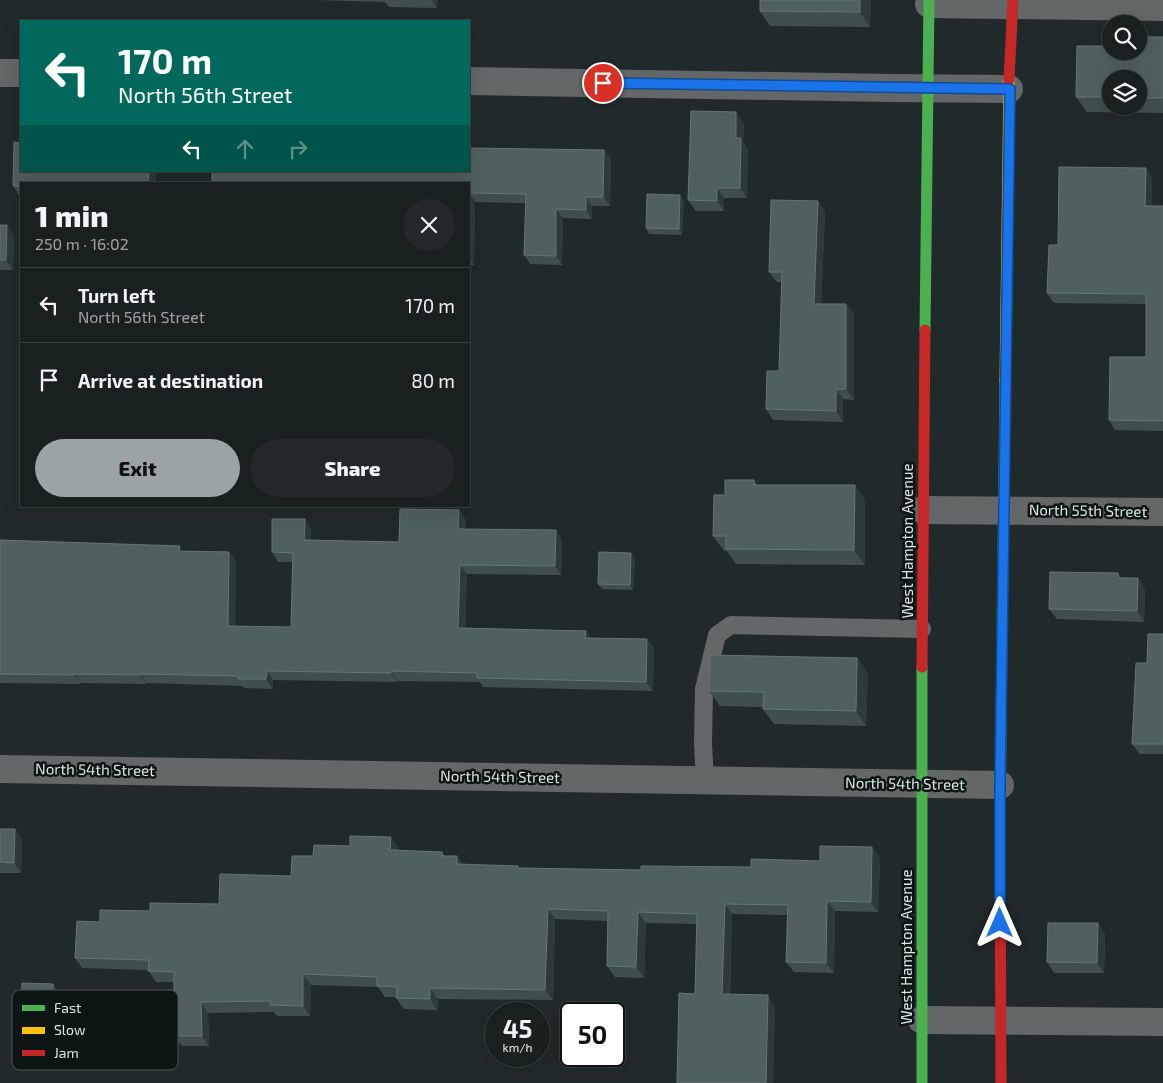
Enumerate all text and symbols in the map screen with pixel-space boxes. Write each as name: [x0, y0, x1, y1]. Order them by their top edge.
map controls: [1102, 15, 1147, 115]
button: search: [1102, 15, 1147, 60]
text: 170 m: [118, 39, 212, 81]
icon: left: [35, 40, 100, 105]
pin: [582, 62, 624, 104]
icon: arrive: [589, 69, 617, 97]
button: layers: [1102, 70, 1147, 115]
text: North 56th Street: [118, 81, 292, 107]
icon: left: [178, 135, 206, 163]
icon: ahead: [231, 135, 259, 163]
icon: right: [284, 135, 312, 163]
text: 1 min: [35, 197, 109, 233]
button: close: [403, 199, 455, 251]
text: 250 m · 16:02: [35, 234, 129, 253]
text: Turn left: [78, 284, 155, 307]
icon: left: [35, 291, 63, 319]
text: 170 m: [405, 294, 455, 317]
text: North 56th Street: [78, 307, 205, 326]
icon: arrive: [35, 366, 63, 394]
text: Arrive at destination: [78, 369, 263, 392]
text: 80 m: [411, 369, 455, 392]
button: Exit: [35, 439, 240, 497]
button: Share: [250, 439, 455, 497]
street label: West Hampton Avenue: [898, 464, 916, 618]
street label: North 55th Street: [1029, 500, 1148, 520]
street label: North 54th Street: [35, 759, 155, 779]
street label: North 54th Street: [440, 766, 560, 786]
street label: North 54th Street: [845, 773, 965, 793]
street label: West Hampton Avenue: [897, 870, 915, 1024]
position arrow: [973, 896, 1025, 948]
legend: [12, 990, 178, 1070]
text: Fast: [54, 999, 81, 1016]
speed limit sign: 50: [560, 1002, 625, 1067]
text: 45: [503, 1013, 532, 1043]
text: Slow: [54, 1021, 86, 1038]
text: km/h: [503, 1040, 532, 1054]
text: Jam: [54, 1044, 79, 1061]

